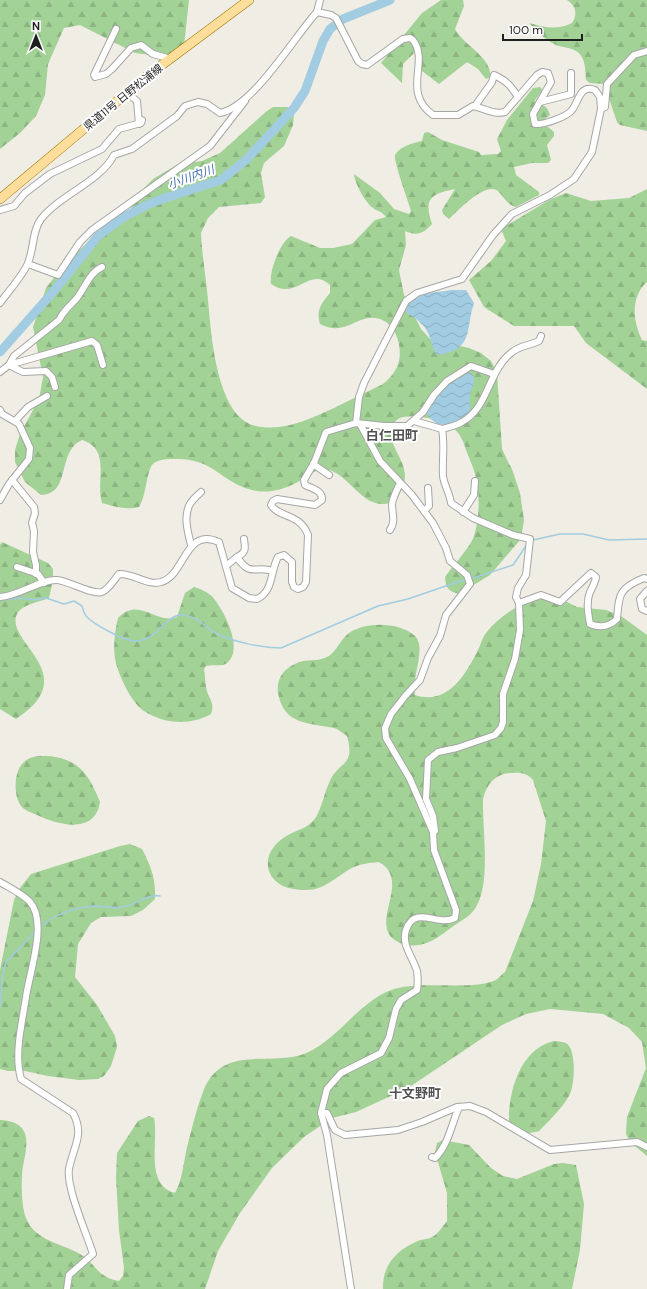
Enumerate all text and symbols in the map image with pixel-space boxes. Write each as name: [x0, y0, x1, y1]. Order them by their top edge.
north arrow: [16, 16, 56, 56]
scale bar: [503, 16, 582, 42]
text: N: [32, 19, 40, 33]
text: 100 m: [509, 22, 543, 38]
street label: 県道11号 日野松浦線: [81, 61, 165, 133]
water label: 小川内川: [166, 161, 218, 193]
district label: 白仁田町: [366, 427, 418, 444]
district label: 十文野町: [389, 1085, 441, 1102]

